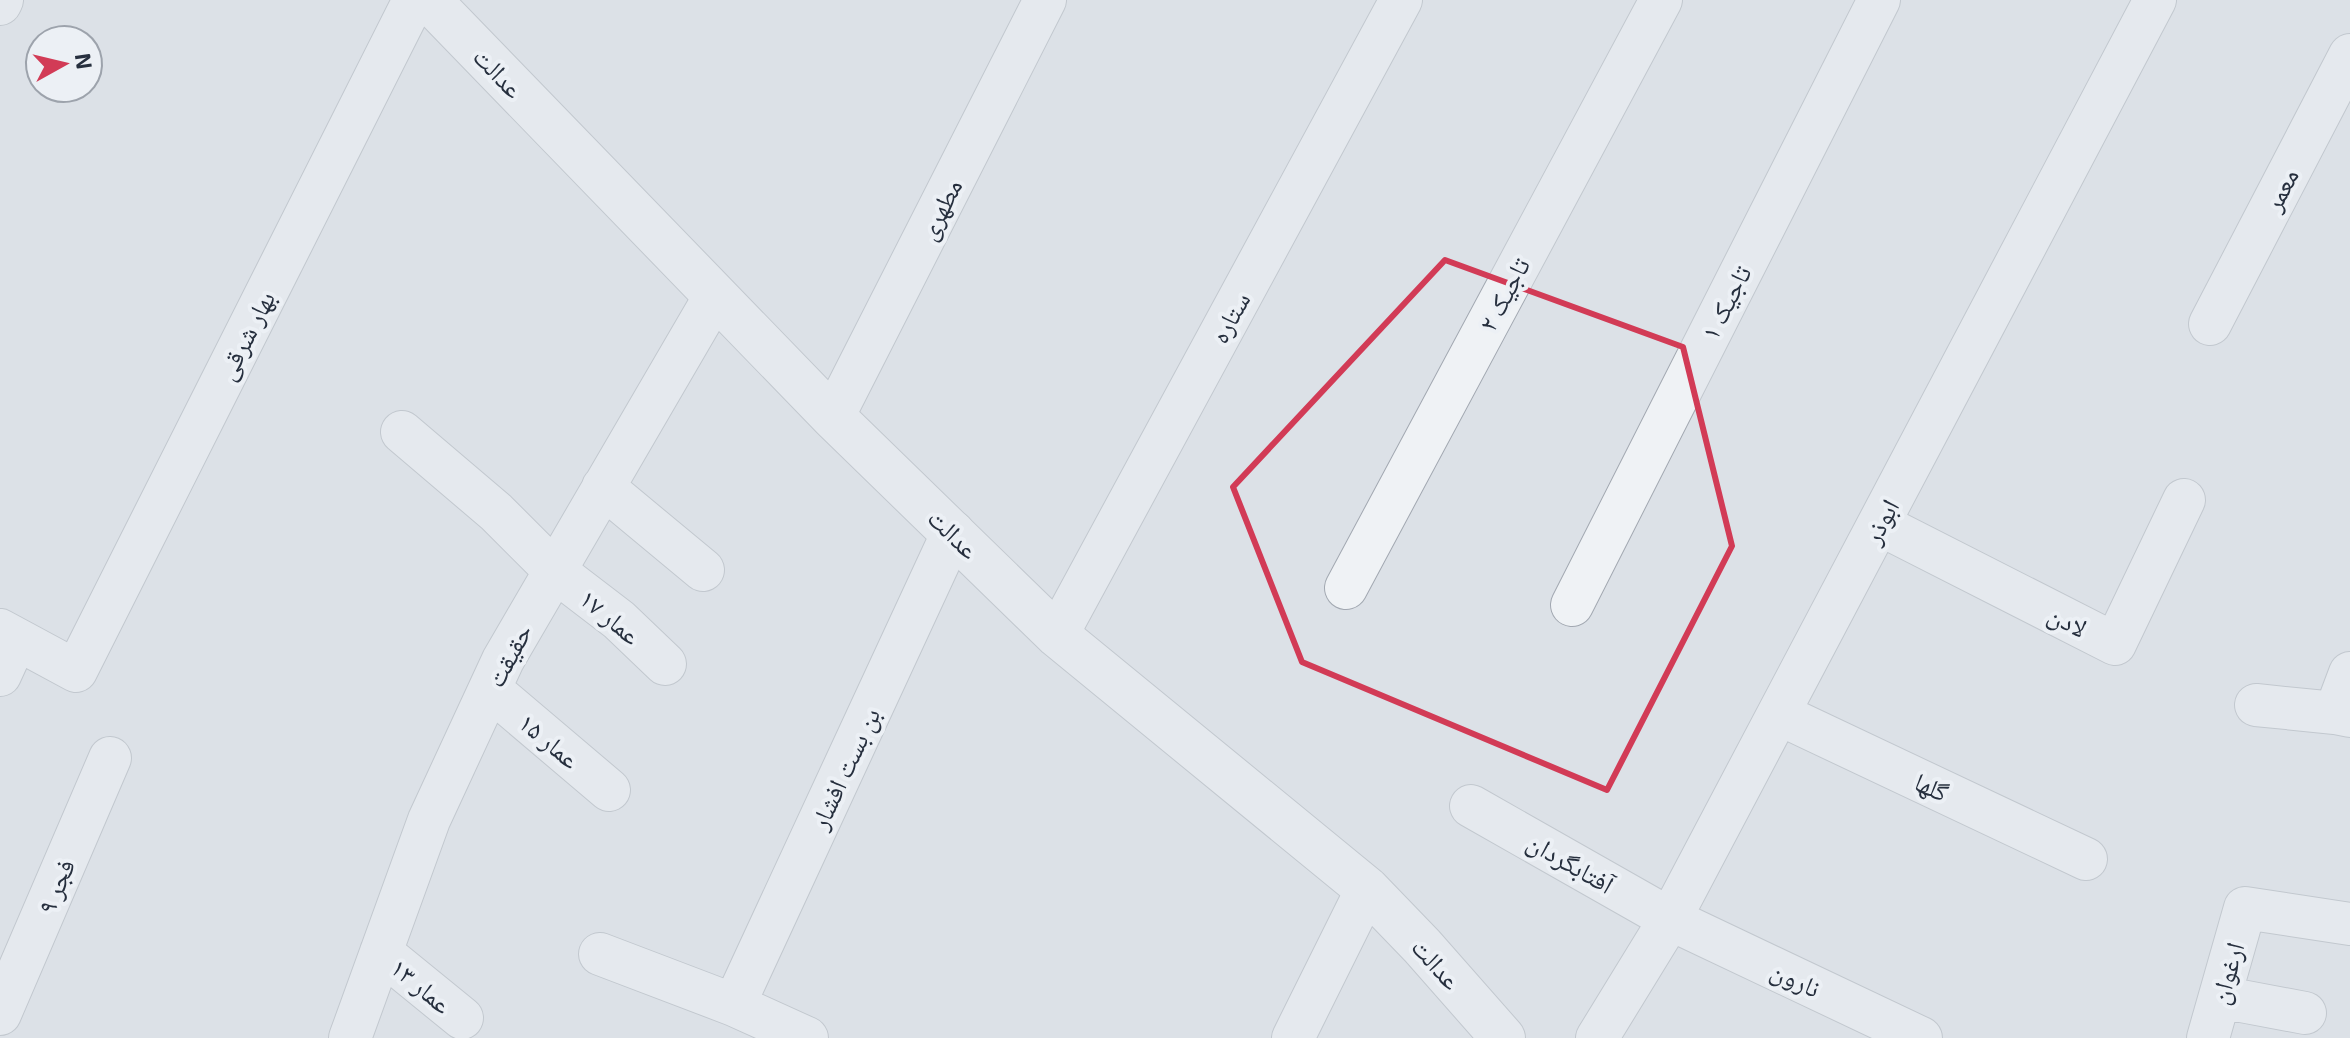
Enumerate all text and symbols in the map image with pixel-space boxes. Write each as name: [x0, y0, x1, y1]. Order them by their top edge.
north arrow: [24, 24, 104, 104]
street label: عدالت: [468, 40, 530, 104]
text: N: [71, 51, 99, 71]
street label: معمر: [2256, 162, 2305, 217]
street label: مطهری: [911, 173, 969, 246]
street label: تاجیک ۲: [1471, 252, 1536, 336]
street label: تاجیک ۱: [1693, 259, 1757, 344]
street label: بهار شرقی: [209, 285, 282, 386]
street label: ستاره: [1202, 286, 1256, 348]
street label: ابوذر: [1855, 493, 1905, 550]
street label: عدالت: [922, 502, 986, 564]
street label: عمار ۱۷: [574, 582, 648, 650]
street label: لادن: [2042, 597, 2093, 645]
street label: حقیقت: [479, 618, 538, 692]
street label: بن بست افشار: [802, 702, 887, 835]
street label: عمار ۱۵: [513, 706, 587, 774]
street label: گلها: [1910, 765, 1954, 807]
street label: آفتابگردان: [1521, 825, 1621, 902]
street label: فجر ۹: [30, 854, 81, 918]
street label: عدالت: [1406, 931, 1468, 995]
street label: ارغوان: [2202, 938, 2251, 1008]
street label: عمار ۱۳: [385, 951, 459, 1019]
street label: نارون: [1765, 953, 1826, 1005]

